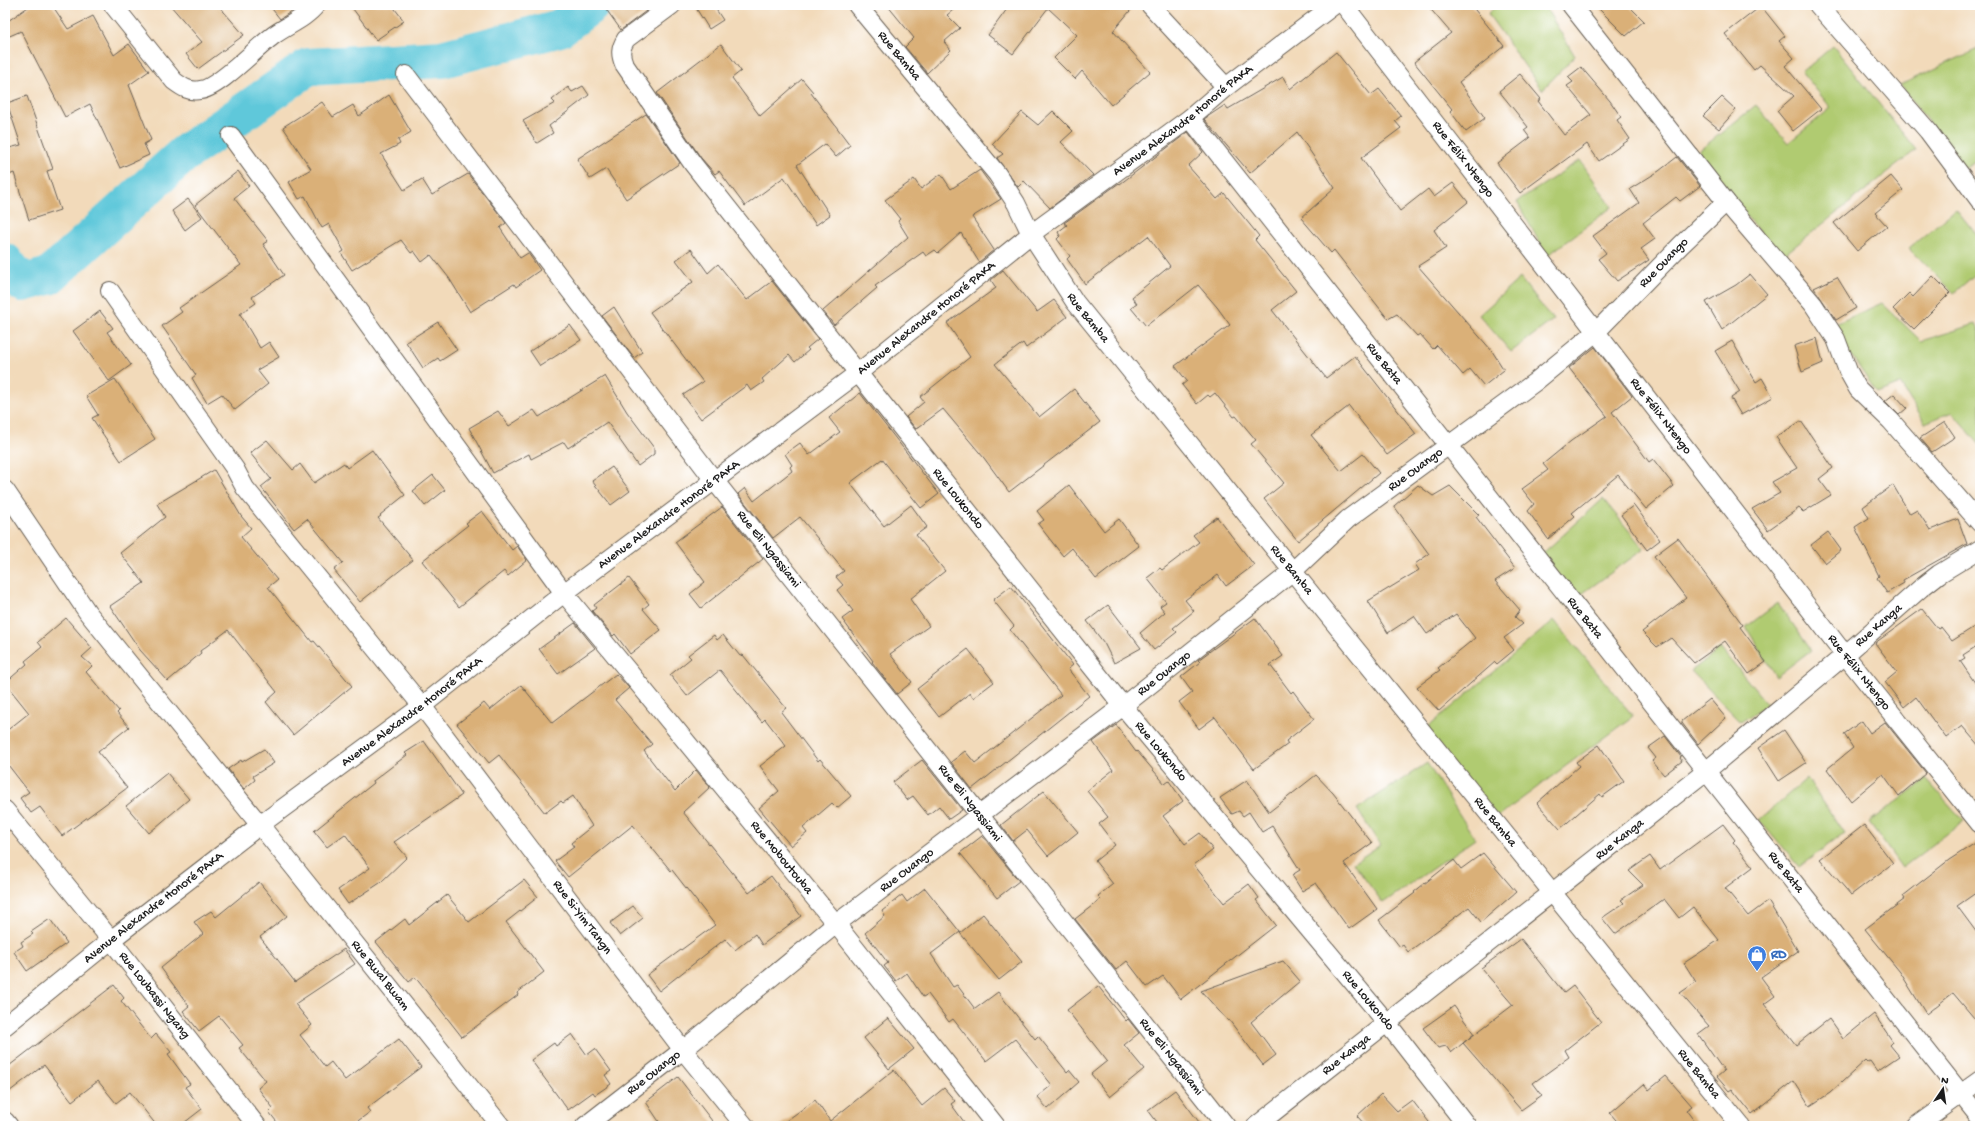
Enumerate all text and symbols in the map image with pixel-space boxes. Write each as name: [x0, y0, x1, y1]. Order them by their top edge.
street label: Rue Bamba: [874, 28, 924, 84]
street label: Avenue Alexandre Honoré PAKA: [1110, 61, 1257, 179]
street label: Rue Félix Ntengo: [1429, 118, 1497, 201]
street label: Rue Ouango: [1636, 234, 1692, 291]
street label: Avenue Alexandre Honoré PAKA: [854, 257, 999, 378]
street label: Rue Bamba: [1064, 290, 1113, 347]
street label: Rue Bata: [1363, 340, 1406, 388]
street label: Rue Félix Ntengo: [1627, 375, 1695, 458]
street label: Rue Ouango: [1385, 444, 1446, 495]
street label: Avenue Alexandre Honoré PAKA: [595, 456, 744, 572]
street label: Rue Loukondo: [929, 465, 987, 532]
street label: Rue Eli Ngassiami: [734, 507, 804, 591]
street label: Rue Bamba: [1267, 542, 1317, 599]
street label: Rue Bata: [1564, 594, 1606, 642]
street label: Rue Kanga: [1852, 600, 1906, 650]
street label: Rue Félix Ntengo: [1824, 631, 1894, 714]
street label: Rue Ouango: [1134, 647, 1194, 699]
street label: Avenue Alexandre Honoré PAKA: [338, 653, 486, 770]
street label: Rue Loukondo: [1132, 718, 1190, 785]
street label: Rue Eli Ngassiami: [935, 761, 1005, 845]
street label: Rue Bamba: [1471, 794, 1520, 850]
street label: Rue Kanga: [1592, 815, 1648, 863]
street label: Rue Moboutouba: [747, 818, 817, 898]
street label: Rue Ouango: [877, 845, 937, 896]
street label: Avenue Alexandre Honoré PAKA: [81, 848, 227, 967]
street label: Rue Bata: [1765, 848, 1807, 897]
street label: Rue Si-Yim'Tangn: [549, 877, 616, 958]
street label: Rue Bwal Bwam: [348, 937, 413, 1014]
shop icon: RD: [1746, 944, 1768, 972]
place label: RD: [1770, 948, 1787, 963]
street label: Rue Loubassi Ngang: [116, 949, 193, 1042]
street label: Rue Loukondo: [1339, 967, 1398, 1034]
street label: Rue Eli Ngassiami: [1136, 1015, 1207, 1099]
street label: Rue Kanga: [1319, 1030, 1374, 1079]
street label: Rue Bamba: [1674, 1046, 1724, 1102]
street label: Rue Ouango: [624, 1047, 684, 1098]
north arrow: [1923, 1069, 1963, 1109]
text: N: [1940, 1075, 1950, 1088]

